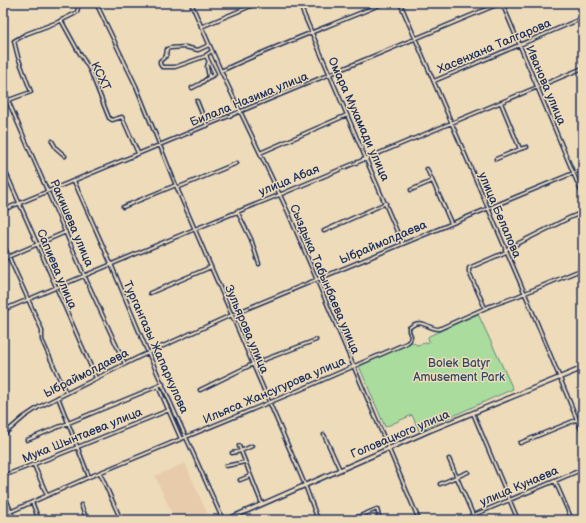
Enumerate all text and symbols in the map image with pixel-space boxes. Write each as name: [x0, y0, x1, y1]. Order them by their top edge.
street label: Хасенхана Талгарова: [435, 16, 553, 77]
street label: Иванова улица: [522, 43, 569, 127]
street label: Омара Мухамади улица: [324, 55, 393, 184]
street label: КСХТ: [87, 59, 114, 93]
street label: Билала Назима улица: [188, 69, 310, 130]
street label: улица Абая: [257, 161, 322, 199]
street label: улица Белалова: [475, 170, 524, 260]
street label: Ракишева улица: [46, 177, 97, 269]
street label: Сыздыка Табынбаева улица: [286, 202, 363, 356]
street label: Ыбраймолдаева: [337, 217, 429, 268]
street label: Сапиева улица: [33, 227, 80, 311]
street label: Тургангазы Жапаркулова: [120, 279, 192, 416]
street label: Зульярова улица: [221, 283, 272, 376]
street label: Ыбраймолдаева: [41, 346, 131, 401]
street label: Ильяса Жансугурова улица: [201, 354, 348, 427]
park label: Bolek Batyr Amusement Park: [413, 356, 505, 385]
street label: Мука Шынтаева улица: [20, 405, 144, 466]
street label: Головацкого улица: [349, 407, 452, 462]
street label: улица Кунаева: [478, 463, 561, 510]

